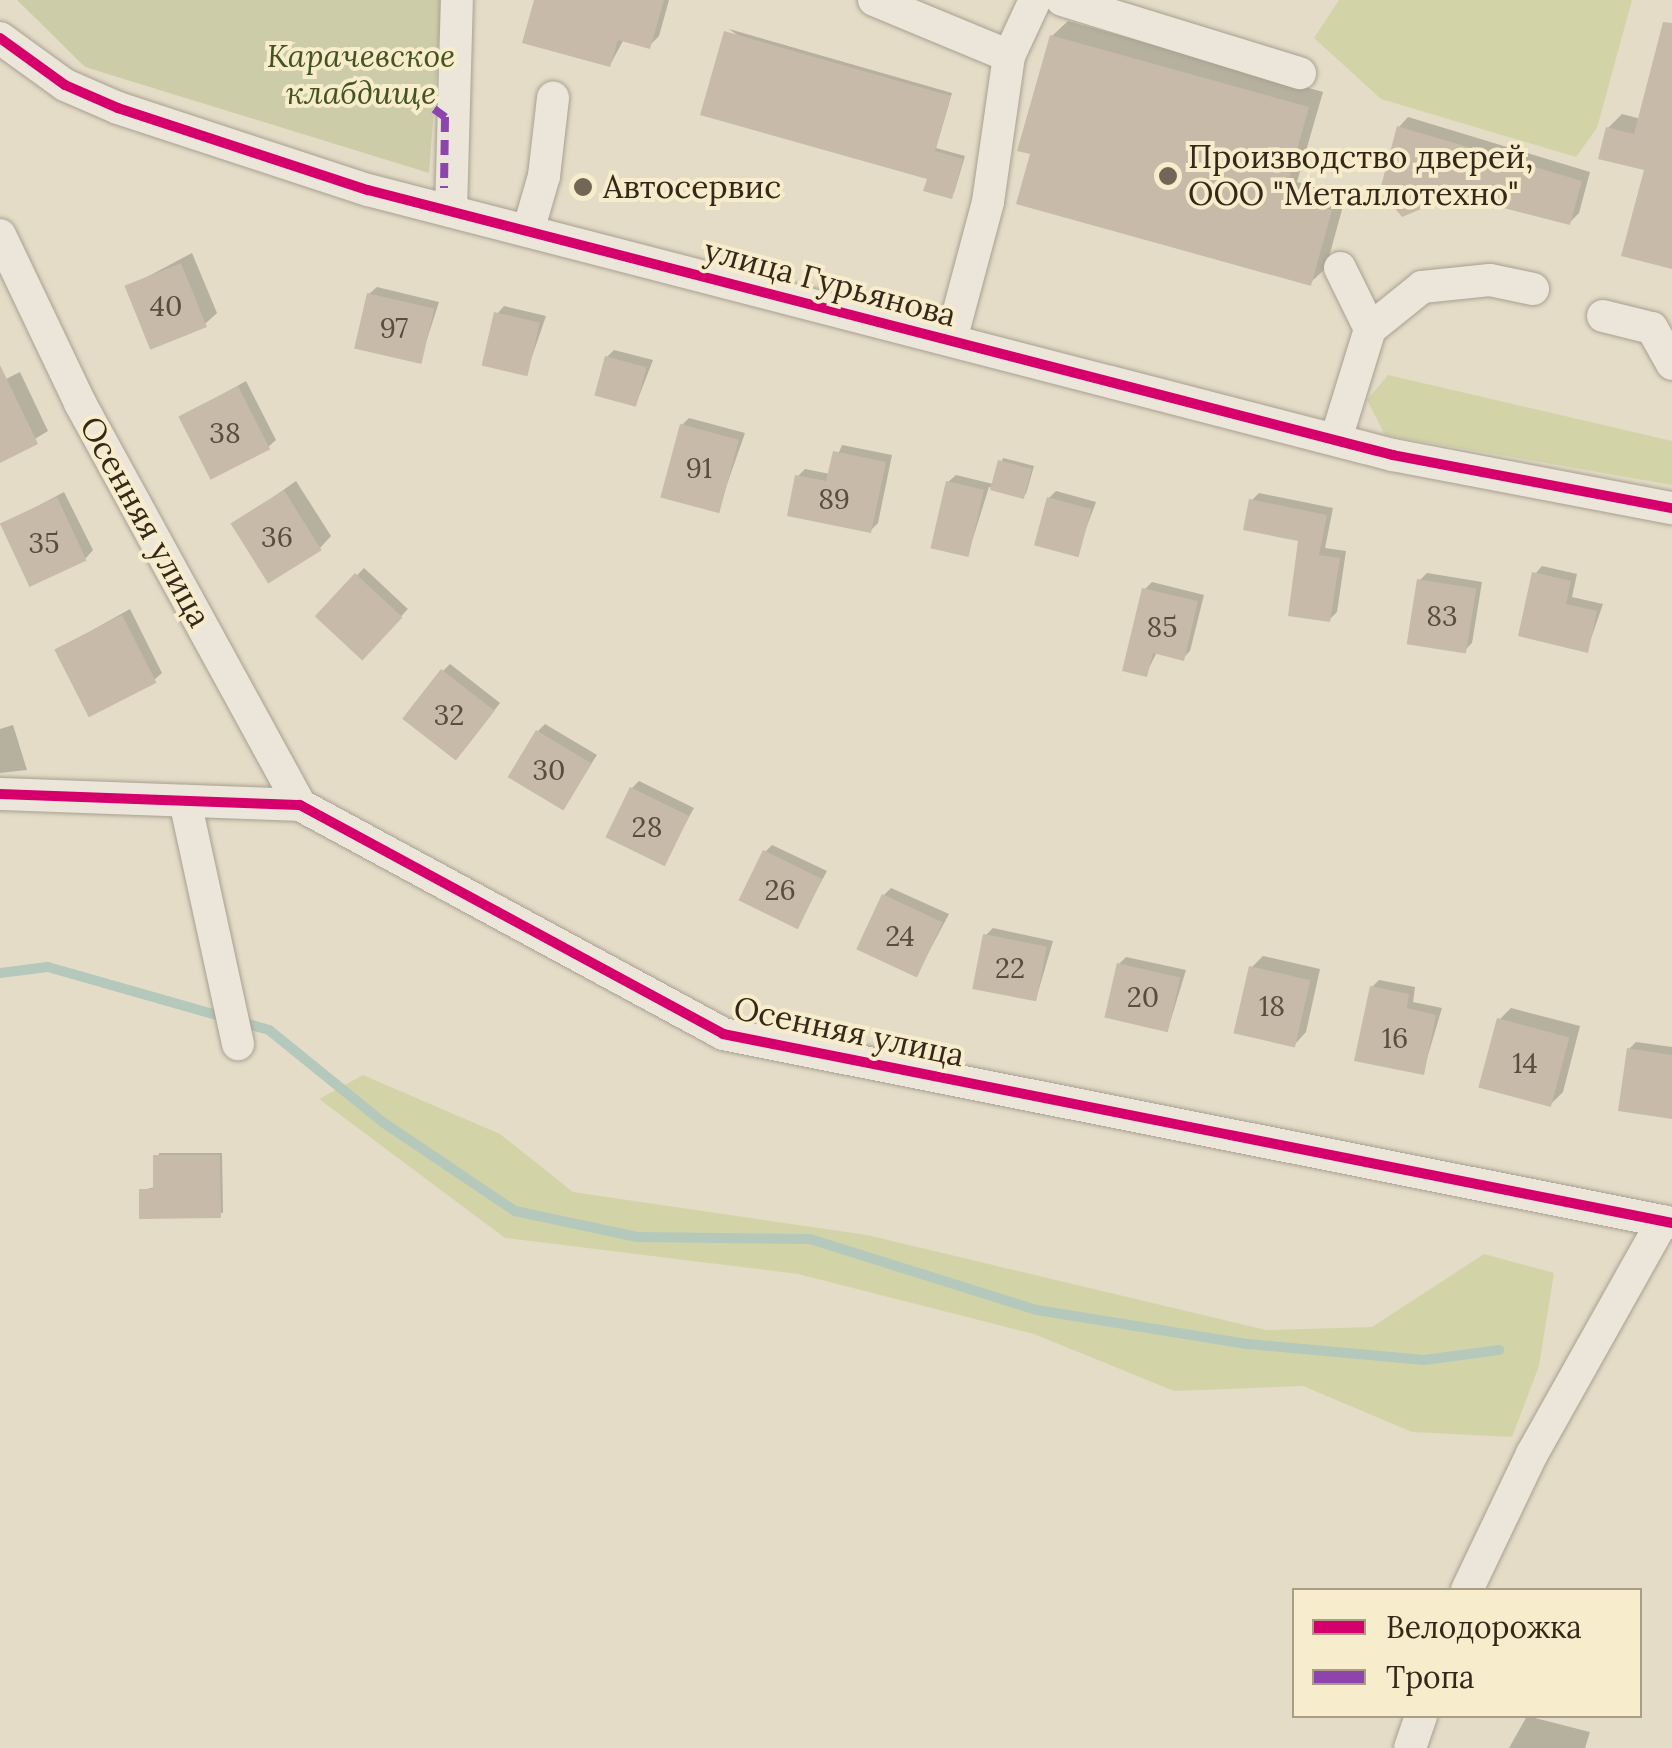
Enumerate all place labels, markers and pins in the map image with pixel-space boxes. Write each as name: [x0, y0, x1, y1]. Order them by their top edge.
place label: Производство дверей, ООО "Металлотехно": [1188, 139, 1533, 214]
marker: Производство дверей, ООО "Металлотехно": [1157, 165, 1179, 187]
place label: Автосервис: [603, 168, 781, 206]
marker: Автосервис: [572, 176, 594, 198]

